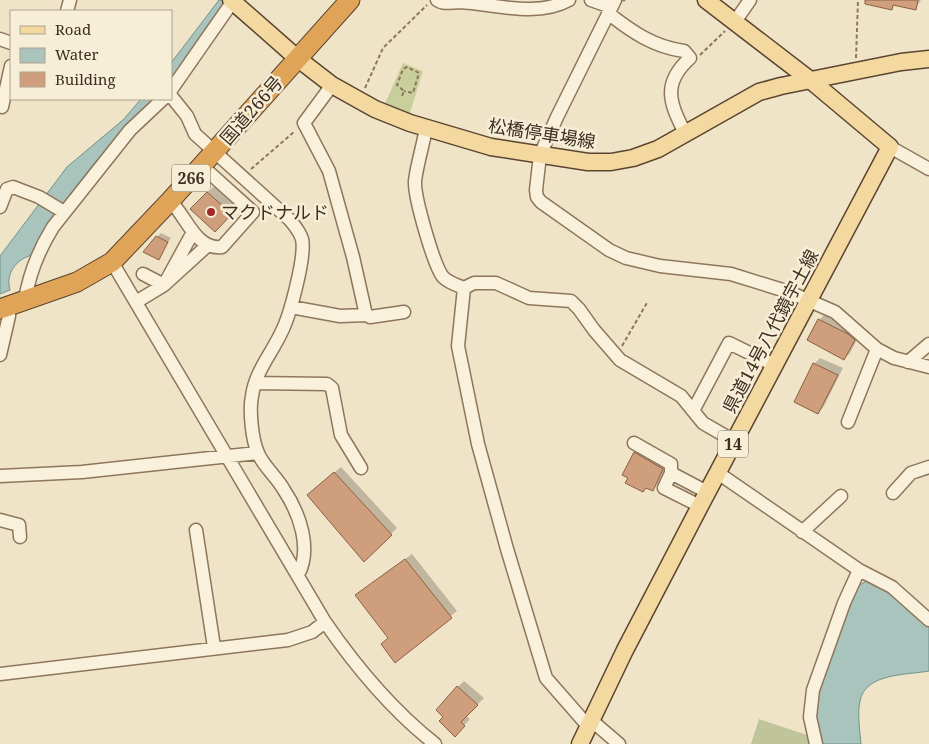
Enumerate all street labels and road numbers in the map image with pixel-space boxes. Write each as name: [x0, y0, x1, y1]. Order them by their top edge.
street label: 国道266号: [214, 70, 288, 150]
street label: 松橋停車場線: [487, 113, 597, 153]
road number: 266: [172, 164, 210, 192]
street label: 県道14号八代鏡宇土線: [717, 245, 823, 417]
road number: 14: [718, 430, 748, 458]

